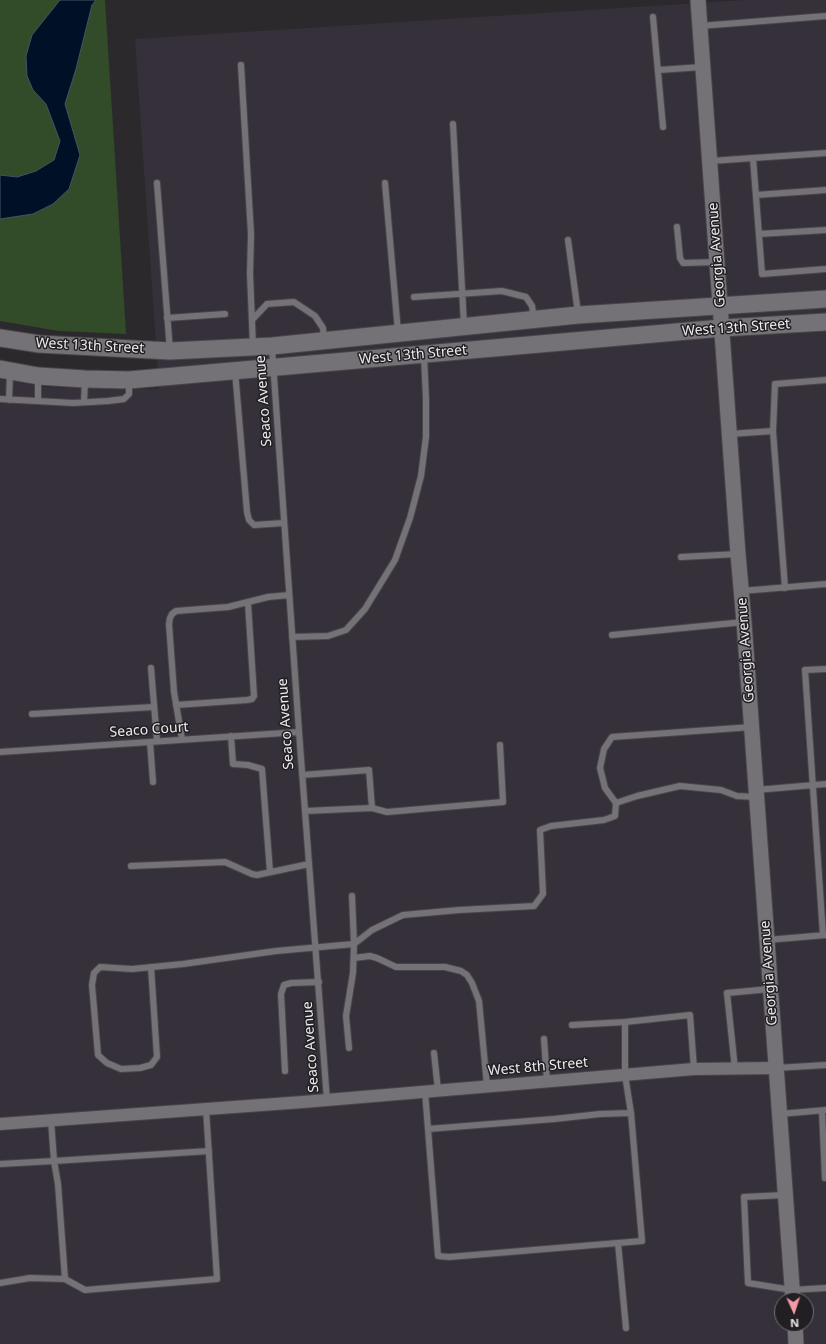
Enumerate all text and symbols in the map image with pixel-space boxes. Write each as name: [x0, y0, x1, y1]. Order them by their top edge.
street label: Georgia Avenue: [705, 202, 729, 308]
street label: West 13th Street: [681, 316, 791, 340]
street label: West 13th Street: [35, 335, 145, 357]
street label: West 13th Street: [358, 342, 468, 368]
street label: Seaco Avenue: [252, 355, 276, 447]
street label: Georgia Avenue: [734, 597, 758, 703]
street label: Seaco Avenue: [274, 678, 298, 770]
street label: Seaco Court: [109, 719, 189, 741]
street label: Georgia Avenue: [757, 920, 781, 1026]
street label: Seaco Avenue: [299, 1001, 323, 1093]
street label: West 8th Street: [487, 1054, 589, 1080]
north arrow: [774, 1292, 814, 1332]
text: N: [790, 1316, 799, 1331]

